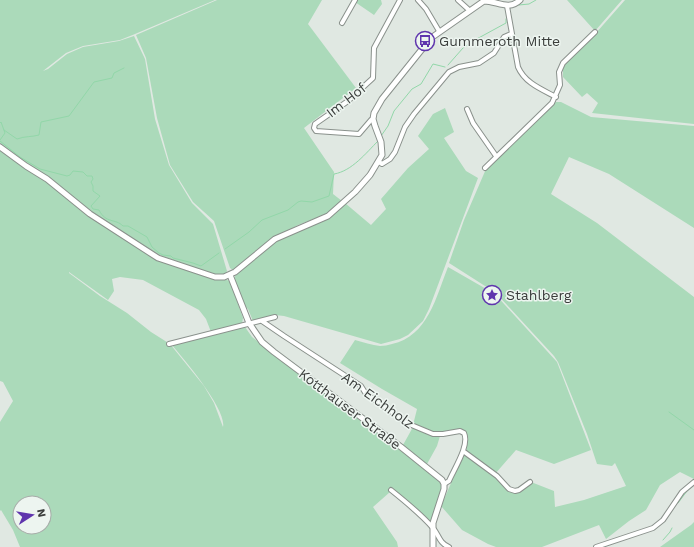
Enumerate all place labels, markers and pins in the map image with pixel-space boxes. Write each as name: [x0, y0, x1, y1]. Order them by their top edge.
bus stop icon: Gummeroth Mitte: [414, 30, 436, 52]
place label: Gummeroth Mitte: [439, 33, 560, 49]
place icon: Stahlberg: [481, 284, 503, 306]
place label: Stahlberg: [506, 287, 572, 303]

